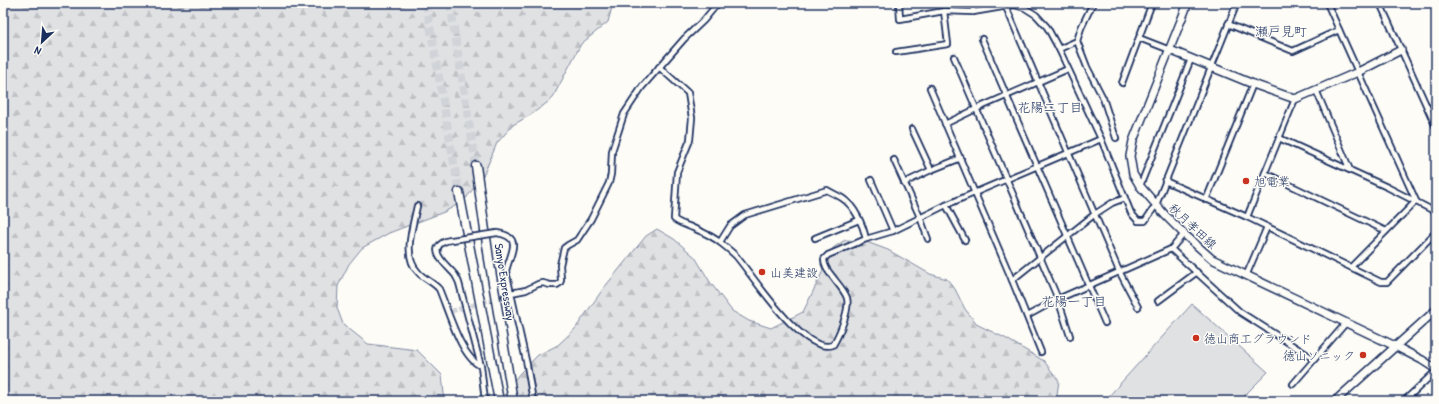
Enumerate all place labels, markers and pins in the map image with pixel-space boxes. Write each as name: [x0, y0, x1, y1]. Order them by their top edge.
place label: 旭電業: [1254, 173, 1290, 190]
marker: 旭電業: [1241, 176, 1251, 186]
place label: 山美建設: [770, 264, 818, 281]
marker: 山美建設: [757, 267, 767, 277]
place label: 徳山商工グラウンド: [1204, 330, 1312, 347]
marker: 徳山商工グラウンド: [1191, 333, 1201, 343]
place label: 徳山ソニック: [1283, 347, 1355, 364]
marker: 徳山ソニック: [1358, 350, 1368, 360]

